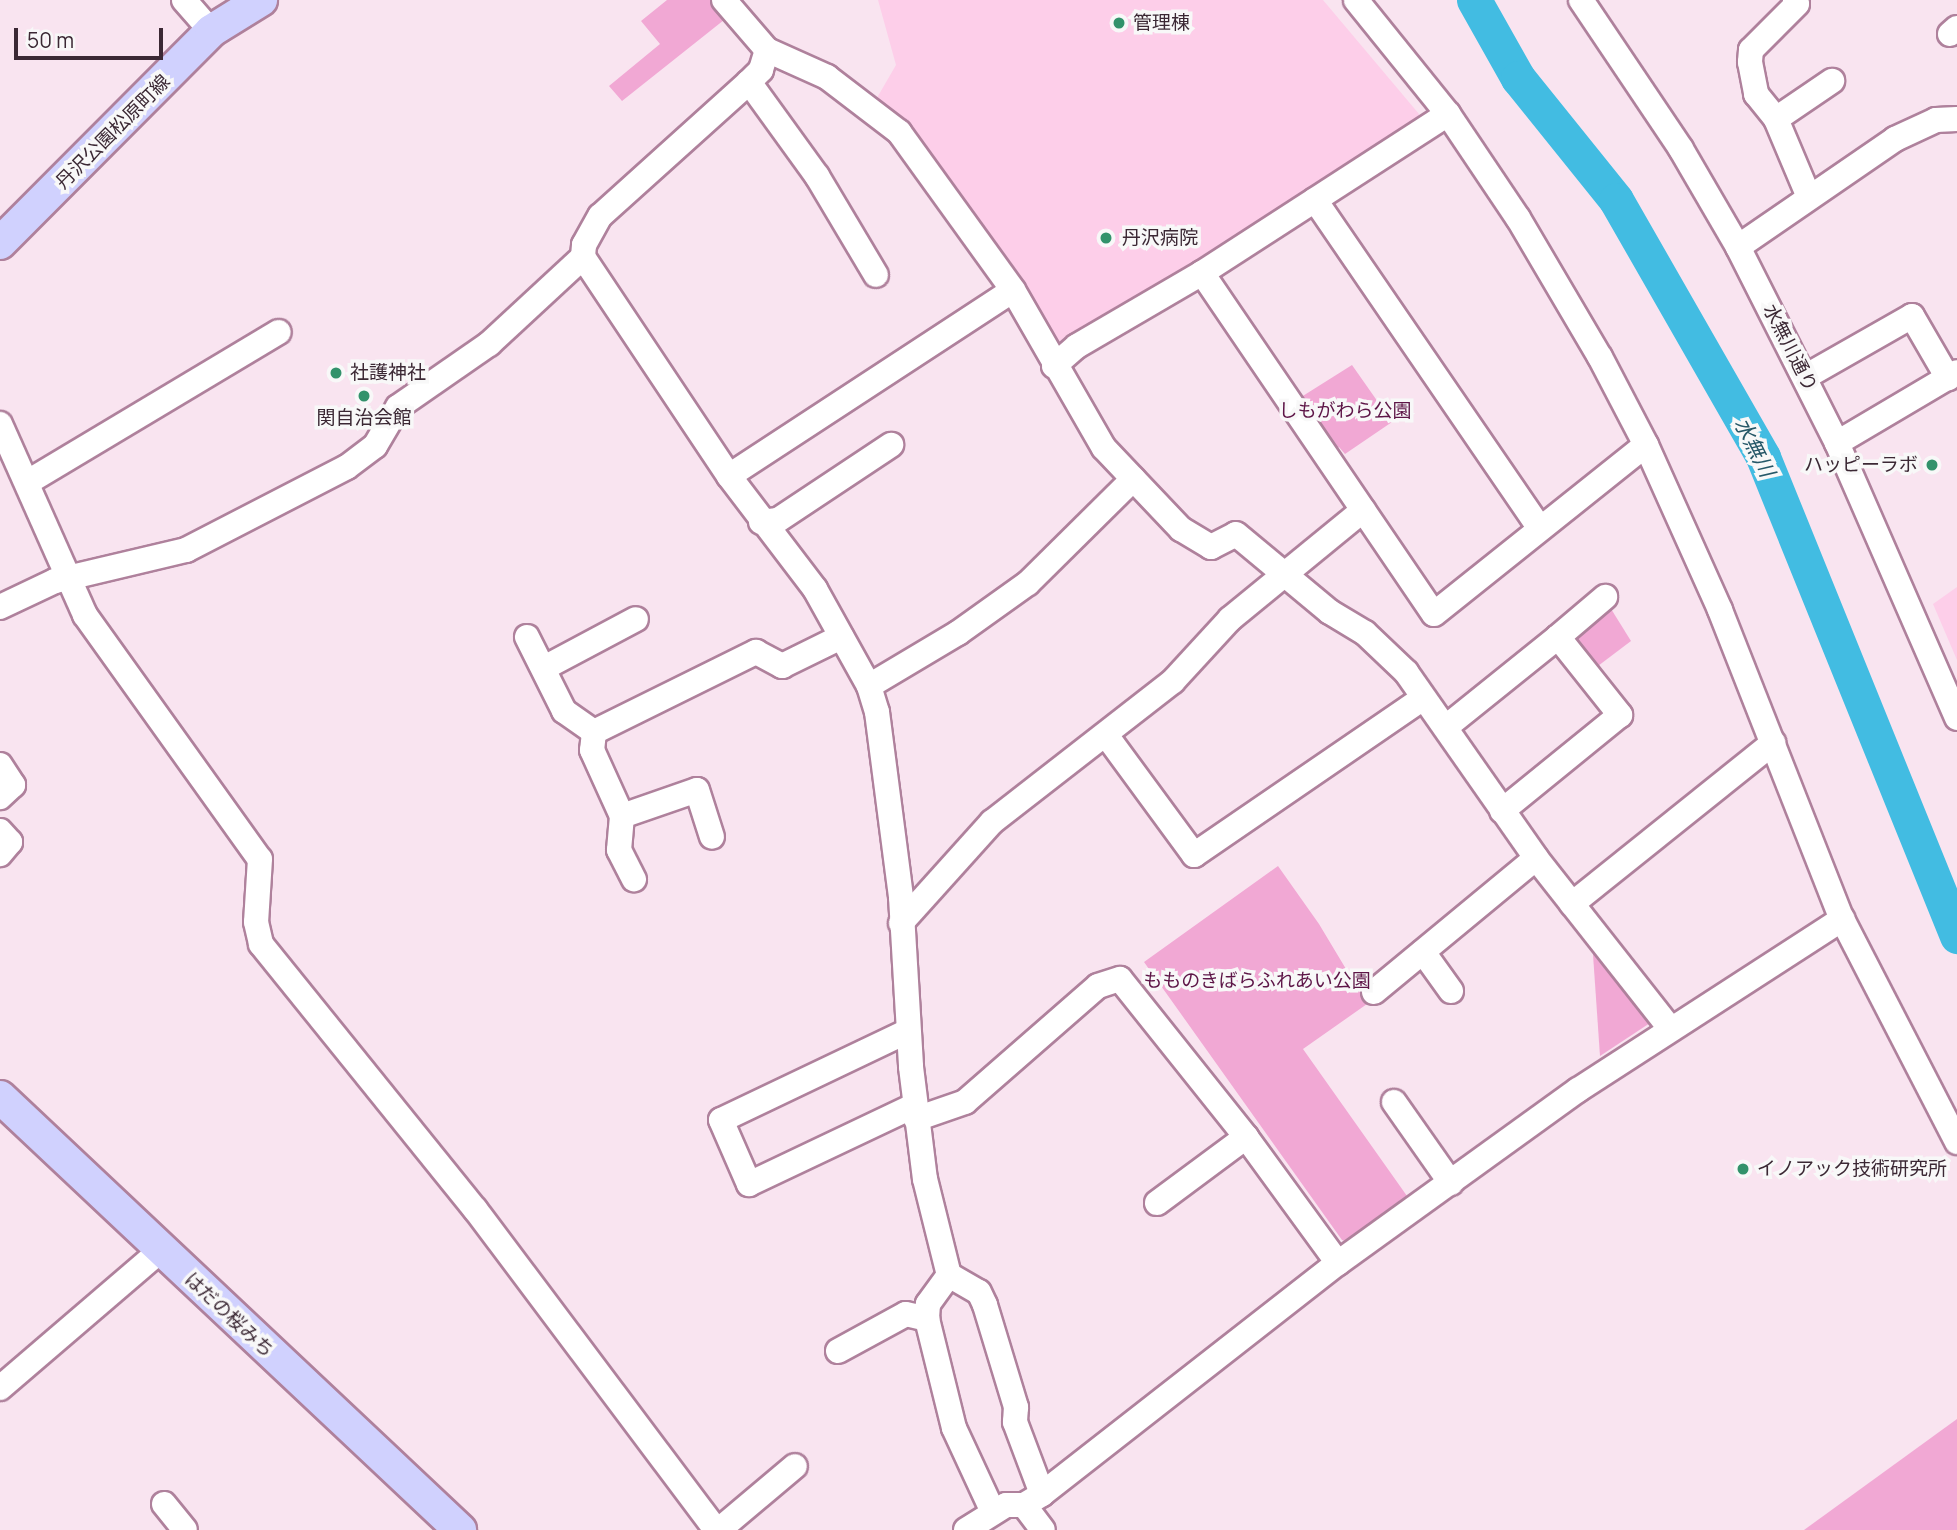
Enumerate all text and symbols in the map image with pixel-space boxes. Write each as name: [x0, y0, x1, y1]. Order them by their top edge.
place label: 管理棟: [1133, 12, 1190, 34]
scale bar: [18, 14, 166, 58]
marker: 管理棟: [1111, 15, 1127, 31]
text: 50 m: [27, 26, 74, 54]
street label: 丹沢公園松原町線: [51, 70, 175, 194]
place label: 丹沢病院: [1122, 227, 1198, 249]
marker: 丹沢病院: [1096, 228, 1116, 248]
street label: 水無川通り: [1758, 301, 1822, 395]
place label: 社護神社: [350, 362, 426, 384]
marker: 社護神社: [328, 365, 344, 381]
marker: 関自治会館: [356, 388, 372, 404]
park label: しもがわら公園: [1279, 400, 1411, 422]
place label: 関自治会館: [317, 407, 411, 429]
water label: 水無川: [1729, 413, 1781, 481]
place label: ハッピーラボ: [1804, 454, 1918, 476]
marker: ハッピーラボ: [1924, 457, 1940, 473]
park label: もものきばらふれあい公園: [1143, 970, 1371, 992]
place label: イノアック技術研究所: [1757, 1158, 1947, 1180]
marker: イノアック技術研究所: [1735, 1161, 1751, 1177]
street label: はだの桜みち: [180, 1268, 278, 1362]

